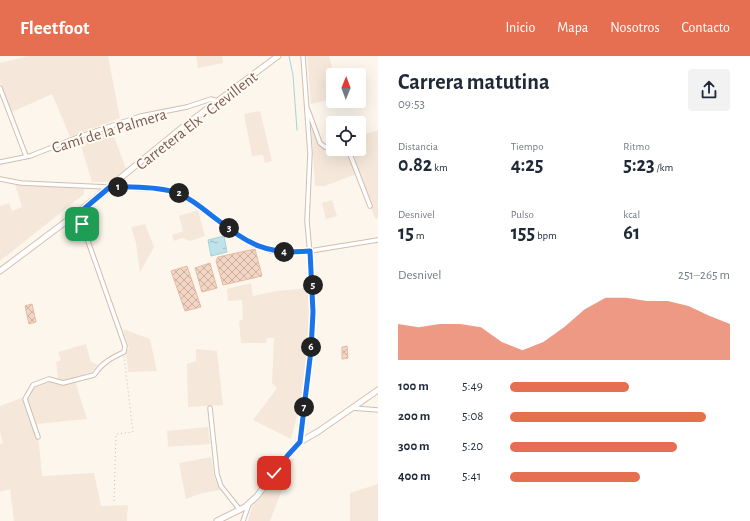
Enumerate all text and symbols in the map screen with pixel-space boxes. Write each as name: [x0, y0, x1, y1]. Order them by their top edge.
text: Fleetfoot: [20, 19, 89, 38]
text: Inicio: [505, 21, 535, 35]
text: Mapa: [557, 21, 588, 35]
text: Nosotros: [610, 21, 660, 35]
text: Contacto: [682, 21, 730, 35]
north arrow: [326, 68, 366, 108]
map controls: [326, 68, 366, 156]
street label: Carretera Elx - Crevillent: [133, 69, 260, 173]
button: share: [688, 69, 730, 111]
text: Carrera matutina: [398, 71, 550, 93]
text: 09:53: [398, 98, 425, 111]
street label: Camí de la Palmera: [50, 106, 169, 156]
button: locate: [326, 116, 366, 156]
text: Distancia: [398, 141, 438, 152]
text: Tiempo: [511, 141, 544, 152]
text: Ritmo: [623, 141, 650, 152]
text: 0.82: [398, 155, 432, 175]
text: 4:25: [511, 155, 543, 175]
text: 5:23: [623, 155, 655, 175]
text: km: [432, 162, 448, 173]
text: /km: [655, 162, 673, 173]
pin: 1: [108, 177, 128, 197]
text: 1: [116, 181, 120, 192]
pin: 2: [169, 183, 189, 203]
text: 2: [176, 187, 182, 198]
pin: [65, 207, 99, 241]
text: Desnivel: [398, 209, 435, 220]
text: Pulso: [511, 209, 534, 220]
text: kcal: [623, 209, 640, 220]
icon: arrive: [71, 213, 93, 235]
pin: 3: [219, 218, 239, 238]
text: 3: [227, 222, 231, 233]
text: 15: [398, 223, 414, 243]
text: 155: [511, 223, 535, 243]
text: 61: [623, 223, 640, 243]
text: m: [414, 230, 424, 241]
text: bpm: [535, 230, 557, 241]
pin: 4: [274, 242, 294, 262]
text: 4: [281, 246, 287, 257]
text: Desnivel: [398, 269, 442, 282]
text: 251–265 m: [678, 269, 730, 282]
pin: 5: [303, 275, 323, 295]
text: 5: [311, 279, 315, 290]
pin: 6: [301, 337, 321, 357]
text: 6: [308, 341, 314, 352]
text: 100 m: [398, 380, 429, 393]
text: 5:49: [462, 380, 483, 393]
pin: 7: [294, 397, 314, 417]
text: 7: [302, 401, 306, 412]
text: 200 m: [398, 410, 430, 423]
text: 5:08: [462, 410, 483, 423]
text: 300 m: [398, 440, 430, 453]
text: 5:20: [462, 440, 483, 453]
pin: [257, 456, 291, 490]
icon: check: [263, 462, 285, 484]
text: 400 m: [398, 470, 431, 483]
text: 5:41: [462, 470, 481, 483]

